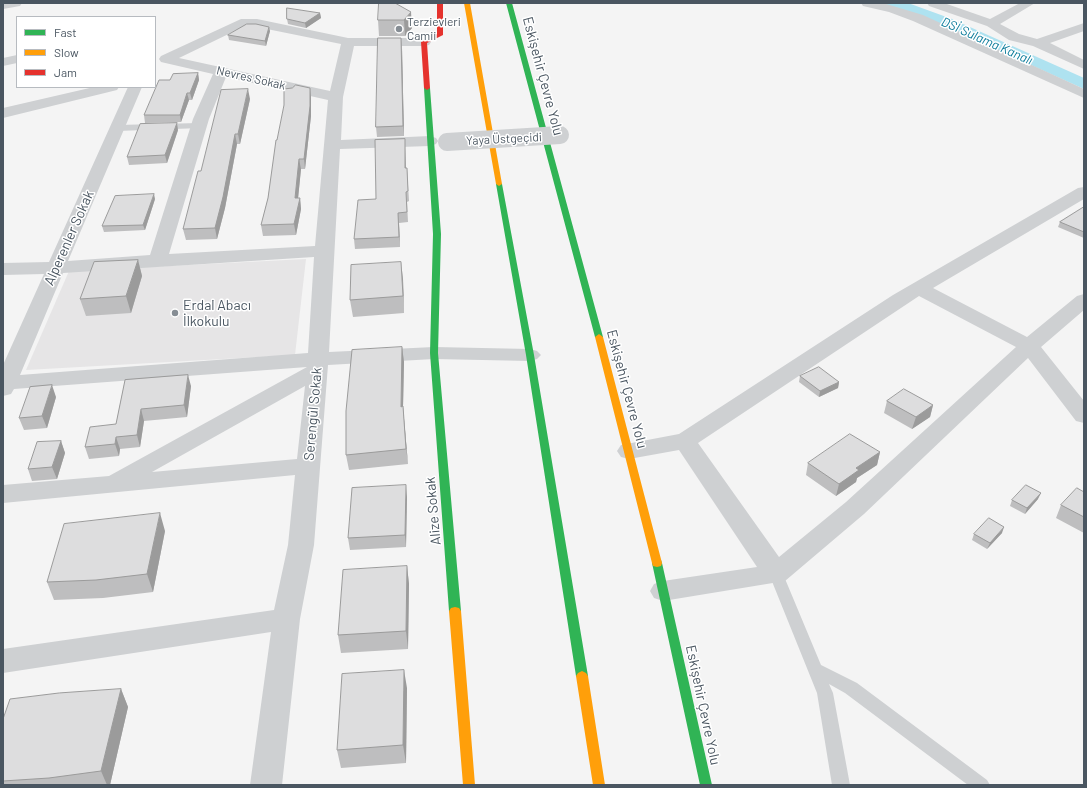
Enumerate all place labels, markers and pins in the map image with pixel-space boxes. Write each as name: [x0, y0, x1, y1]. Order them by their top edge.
place label: Terzievleri Camii: [407, 15, 461, 43]
marker: Terzievleri Camii: [394, 24, 404, 34]
place label: Erdal Abacı İlkokulu: [183, 297, 251, 330]
marker: Erdal Abacı İlkokulu: [170, 308, 180, 318]

